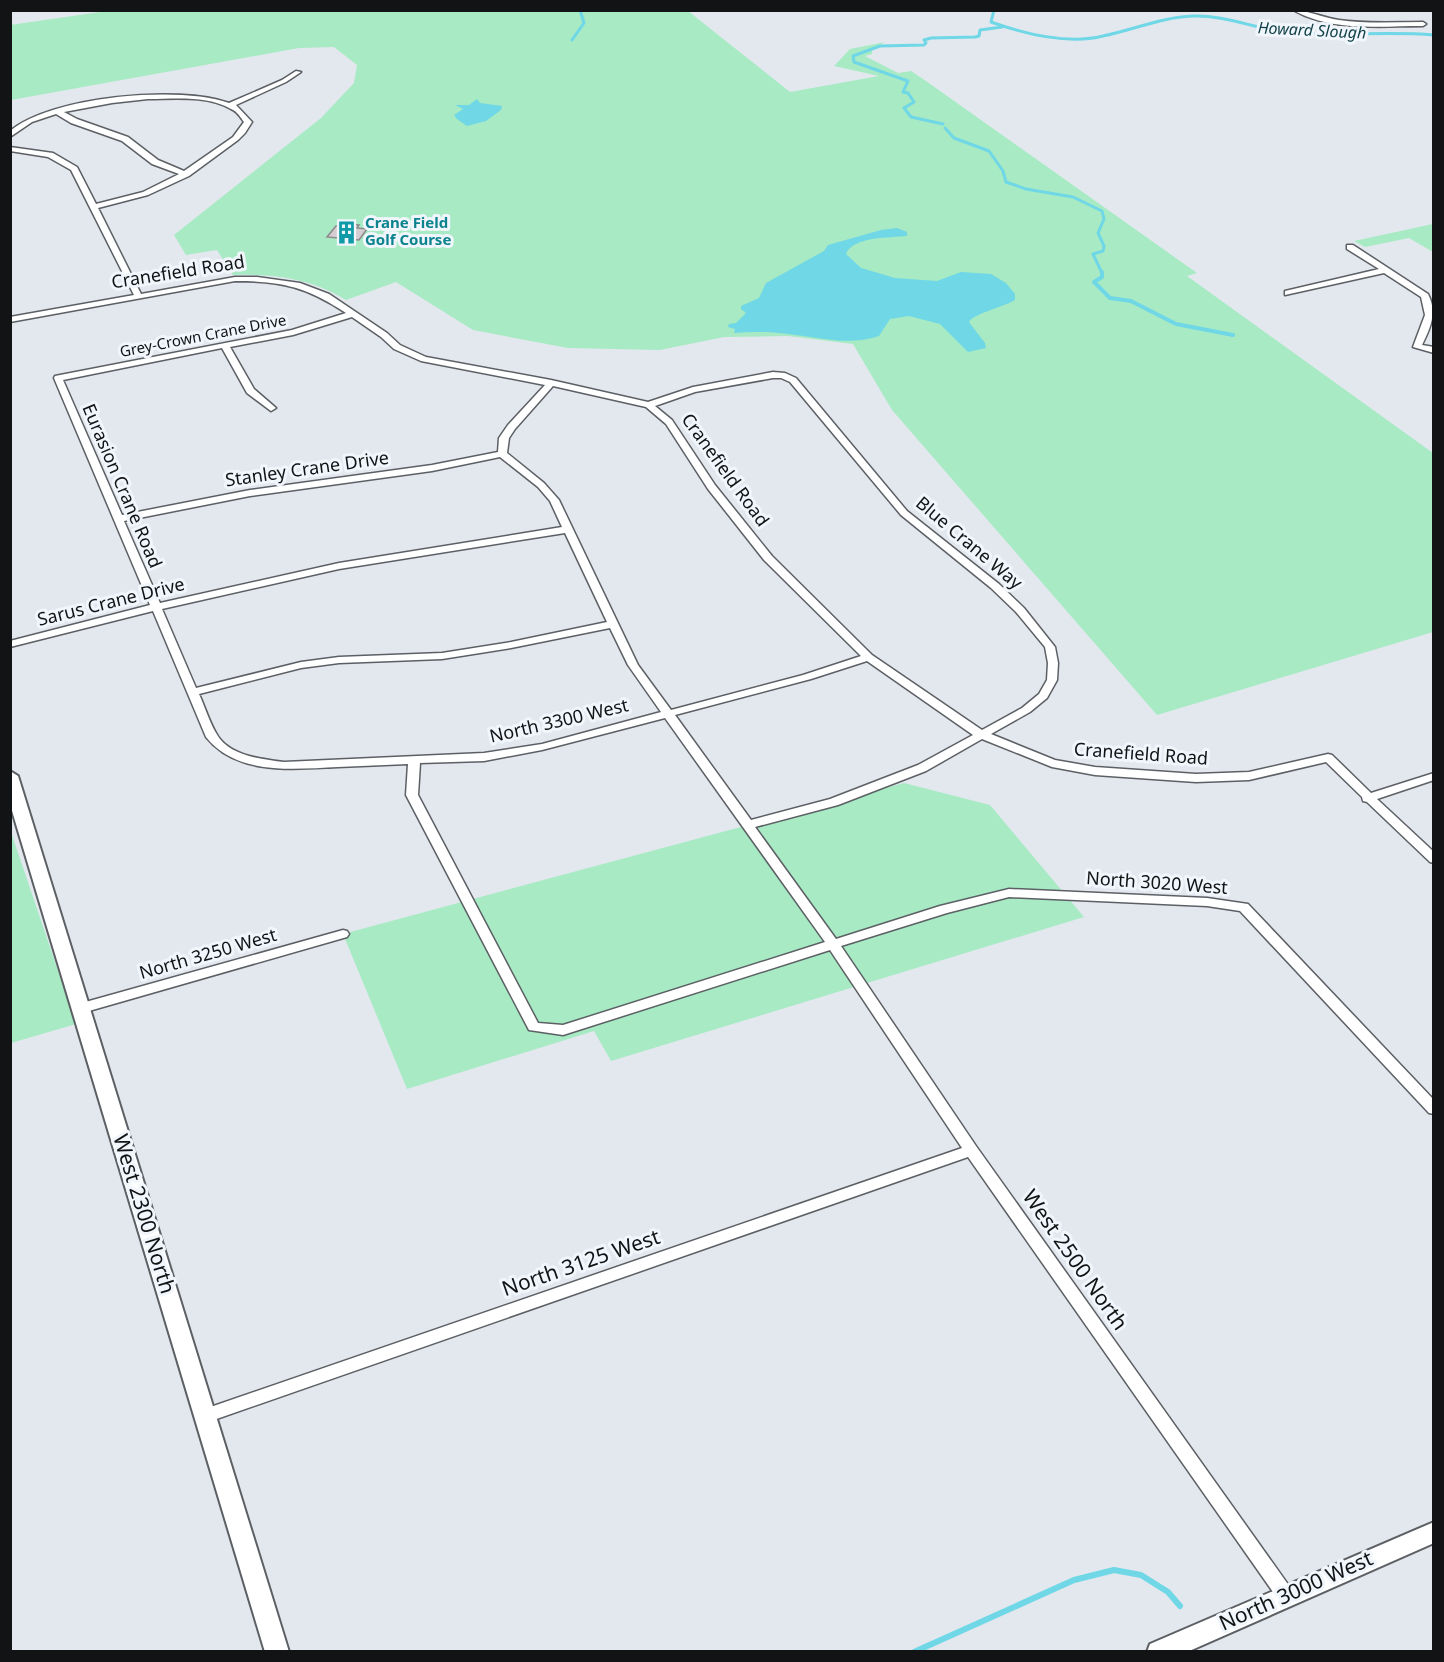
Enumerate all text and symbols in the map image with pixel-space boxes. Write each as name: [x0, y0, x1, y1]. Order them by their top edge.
water label: Howard Slough: [1257, 16, 1367, 44]
place label: Crane Field Golf Course: [365, 212, 451, 249]
building icon: Crane Field Golf Course: [334, 219, 360, 245]
street label: Cranefield Road: [110, 249, 246, 293]
street label: Grey-Crown Crane Drive: [118, 309, 288, 361]
street label: Eurasion Crane Road: [77, 400, 168, 571]
street label: Cranefield Road: [677, 408, 775, 531]
street label: Stanley Crane Drive: [224, 445, 390, 491]
street label: Blue Crane Way: [911, 490, 1029, 595]
street label: Sarus Crane Drive: [35, 571, 187, 631]
street label: North 3300 West: [487, 692, 631, 748]
street label: Cranefield Road: [1073, 736, 1209, 770]
street label: North 3020 West: [1085, 865, 1229, 899]
street label: North 3250 West: [136, 922, 280, 984]
street label: West 2300 North: [107, 1130, 183, 1297]
street label: West 2500 North: [1017, 1184, 1135, 1335]
street label: North 3125 West: [498, 1222, 664, 1302]
street label: North 3000 West: [1214, 1543, 1377, 1637]

